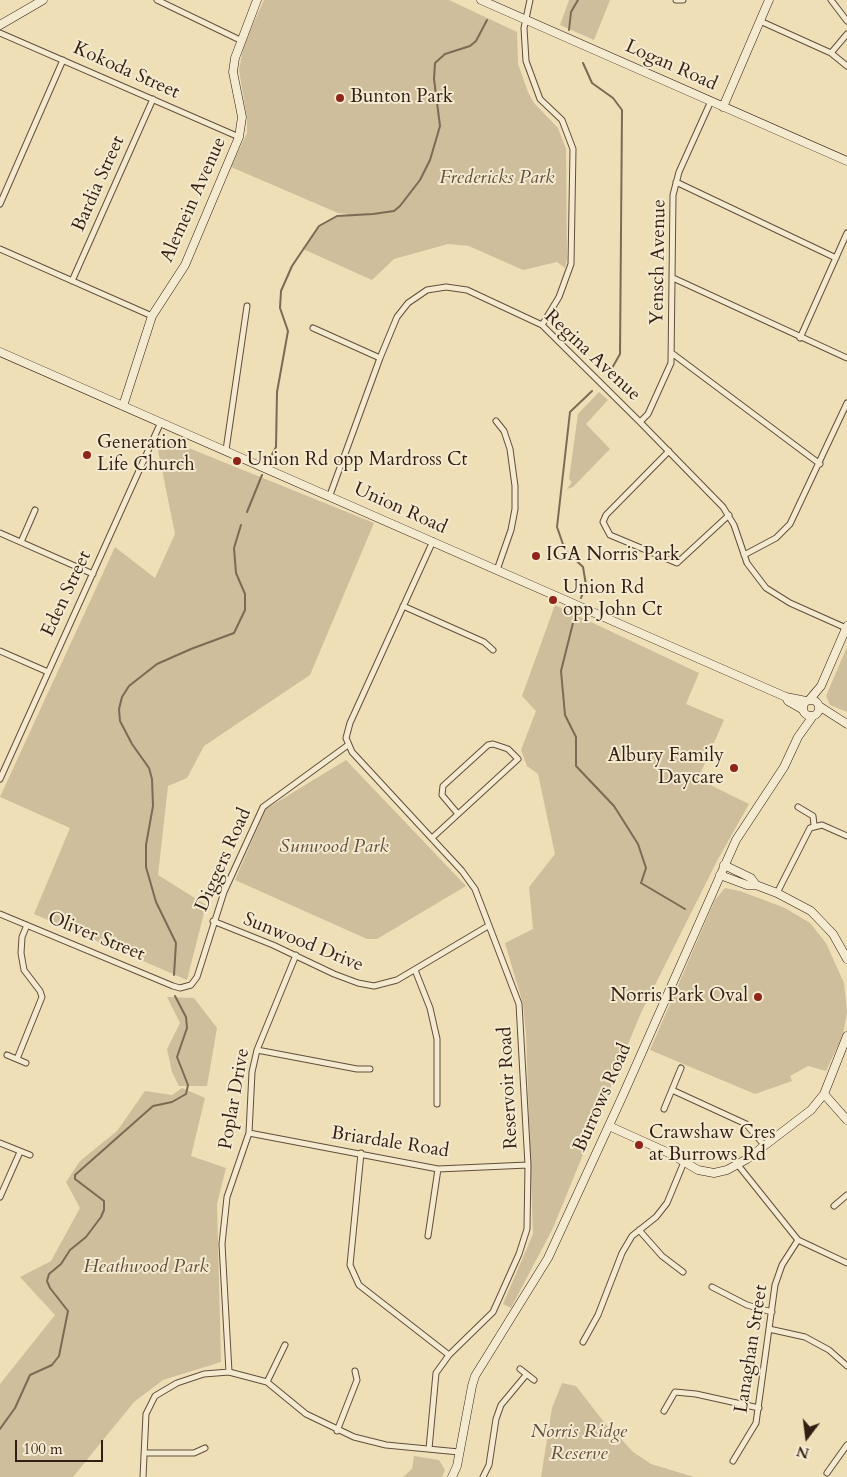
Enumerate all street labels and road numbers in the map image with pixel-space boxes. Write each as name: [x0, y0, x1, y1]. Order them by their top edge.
street label: Logan Road: [621, 36, 721, 96]
street label: Kokoda Street: [69, 37, 183, 105]
street label: Bardia Street: [68, 133, 130, 235]
street label: Alemein Avenue: [156, 134, 232, 266]
street label: Yensch Avenue: [647, 199, 671, 325]
street label: Regina Avenue: [539, 306, 645, 406]
street label: Union Road: [350, 478, 450, 540]
street label: Eden Street: [37, 547, 97, 641]
street label: Diggers Road: [191, 805, 257, 915]
street label: Oliver Street: [44, 907, 148, 967]
street label: Sunwood Drive: [240, 909, 366, 977]
street label: Reservoir Road: [494, 1026, 524, 1150]
street label: Burrows Road: [569, 1040, 637, 1156]
street label: Poplar Drive: [215, 1046, 255, 1152]
street label: Briardale Road: [329, 1122, 451, 1164]
street label: Lanaghan Street: [731, 1283, 773, 1415]

